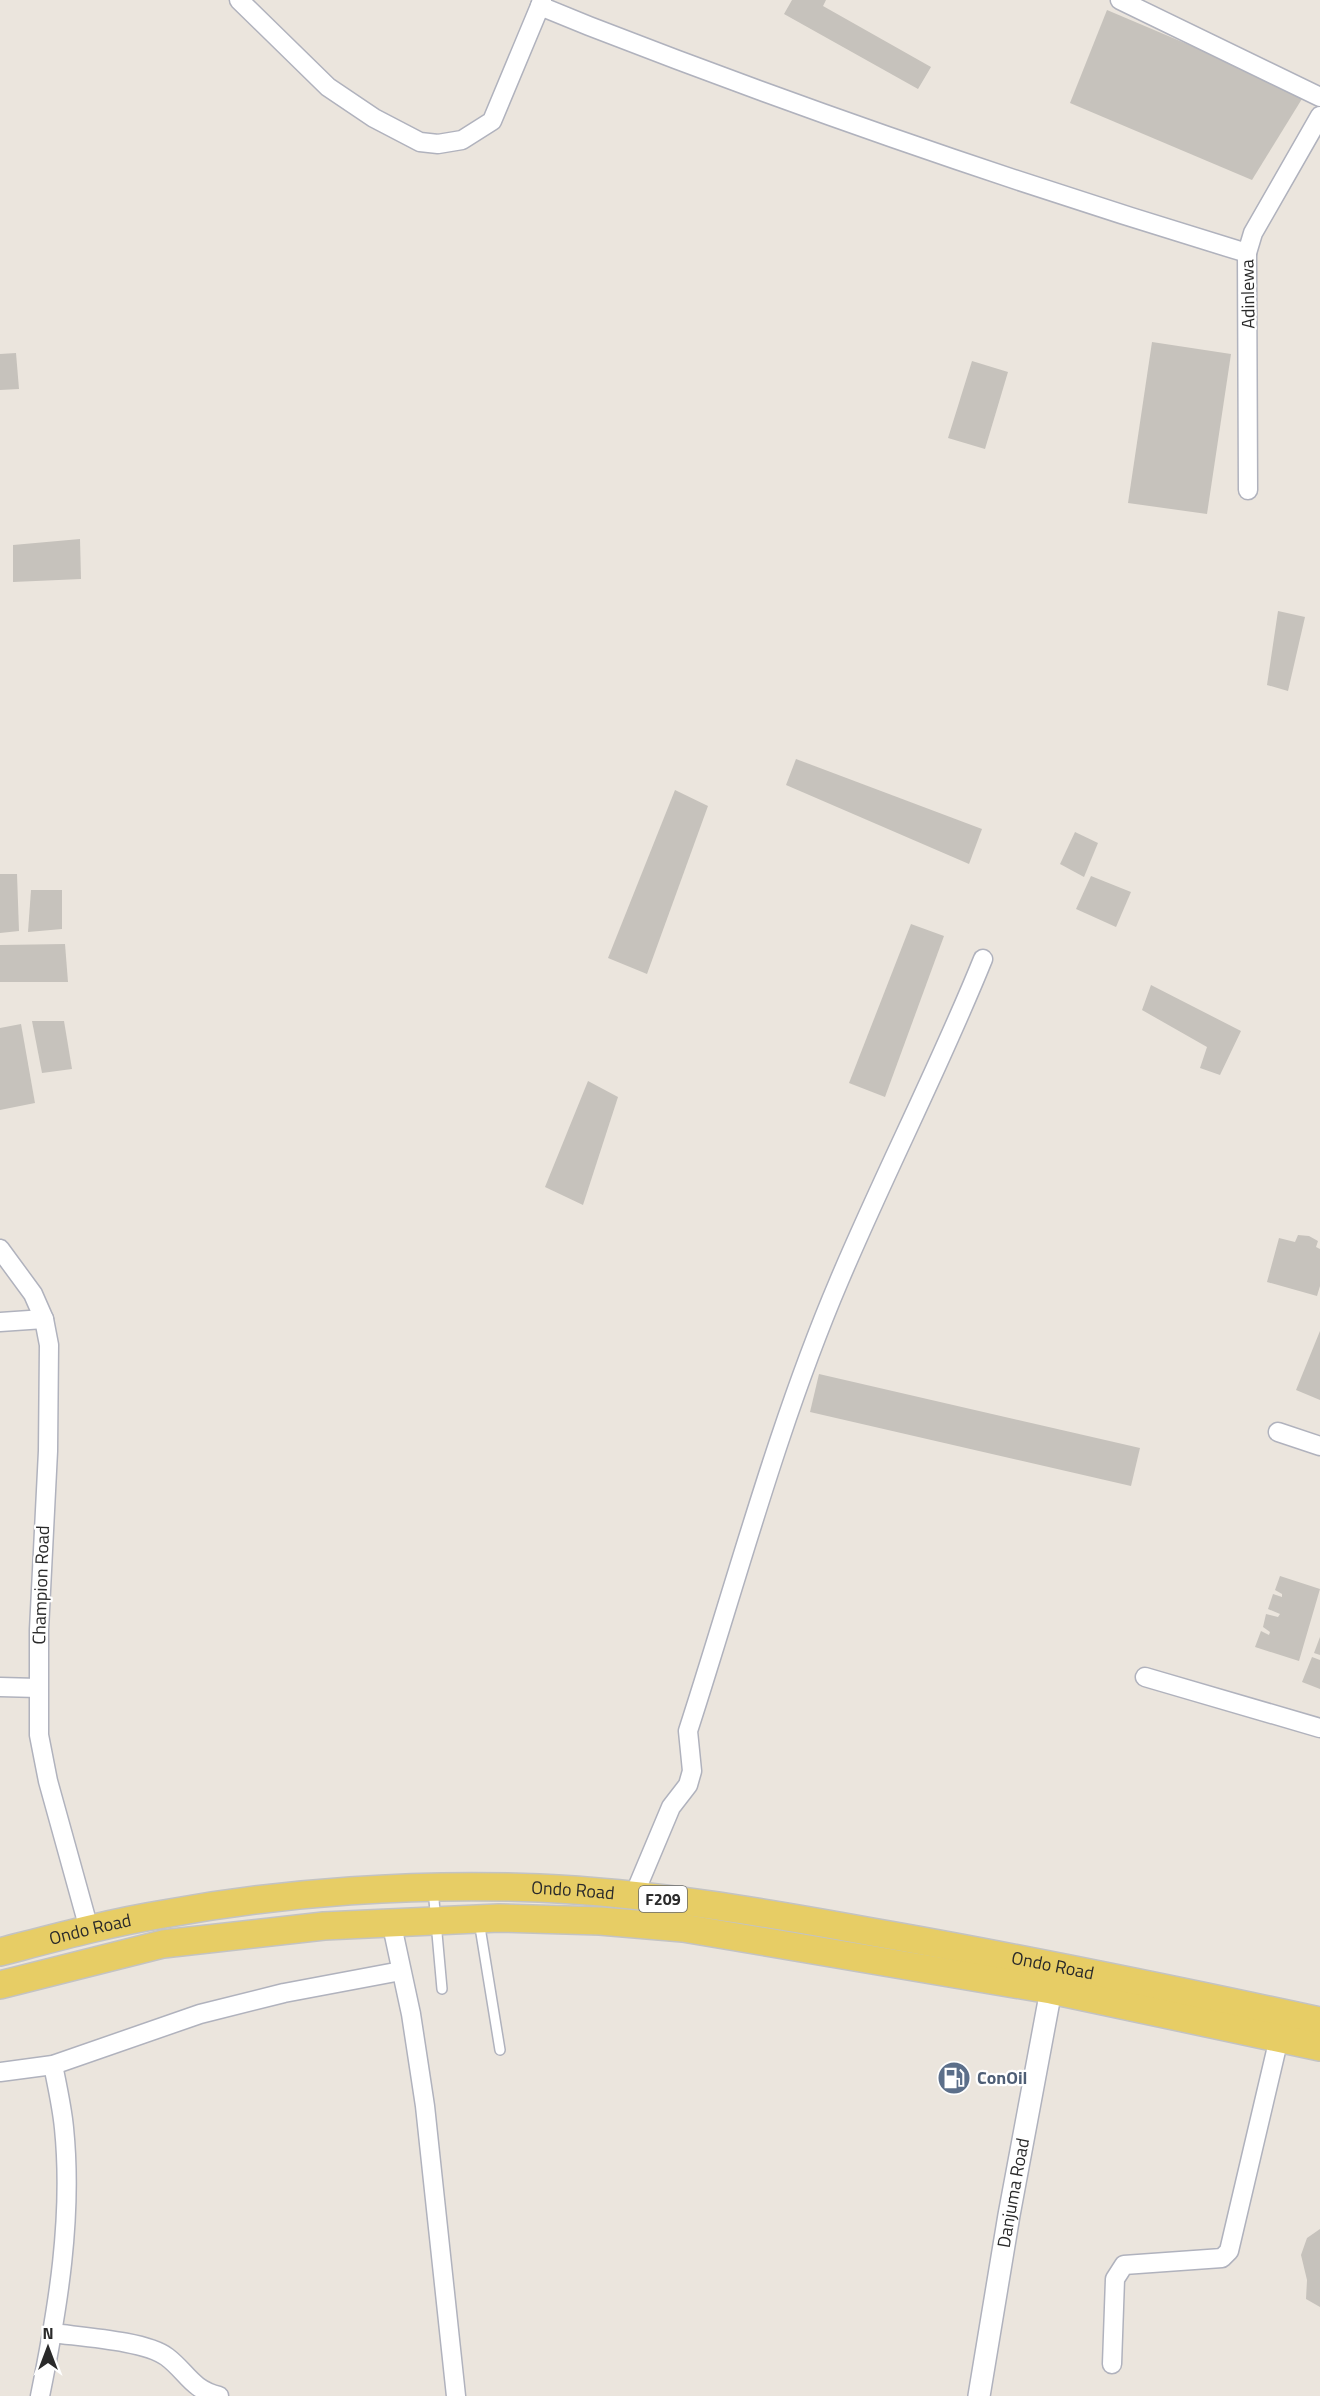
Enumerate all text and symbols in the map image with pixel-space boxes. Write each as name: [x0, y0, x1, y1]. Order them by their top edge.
street label: Adinlewa: [1233, 259, 1262, 329]
street label: Champion Road: [25, 1525, 56, 1645]
street label: Ondo Road: [531, 1874, 616, 1906]
road number: F209: [639, 1886, 687, 1912]
street label: Ondo Road: [46, 1906, 134, 1952]
street label: Ondo Road: [1009, 1944, 1096, 1986]
fuel station icon: ConOil: [936, 2060, 972, 2096]
place label: ConOil: [977, 2064, 1027, 2091]
street label: Danjuma Road: [990, 2136, 1036, 2250]
north arrow: [18, 2318, 78, 2378]
text: N: [42, 2321, 54, 2345]

